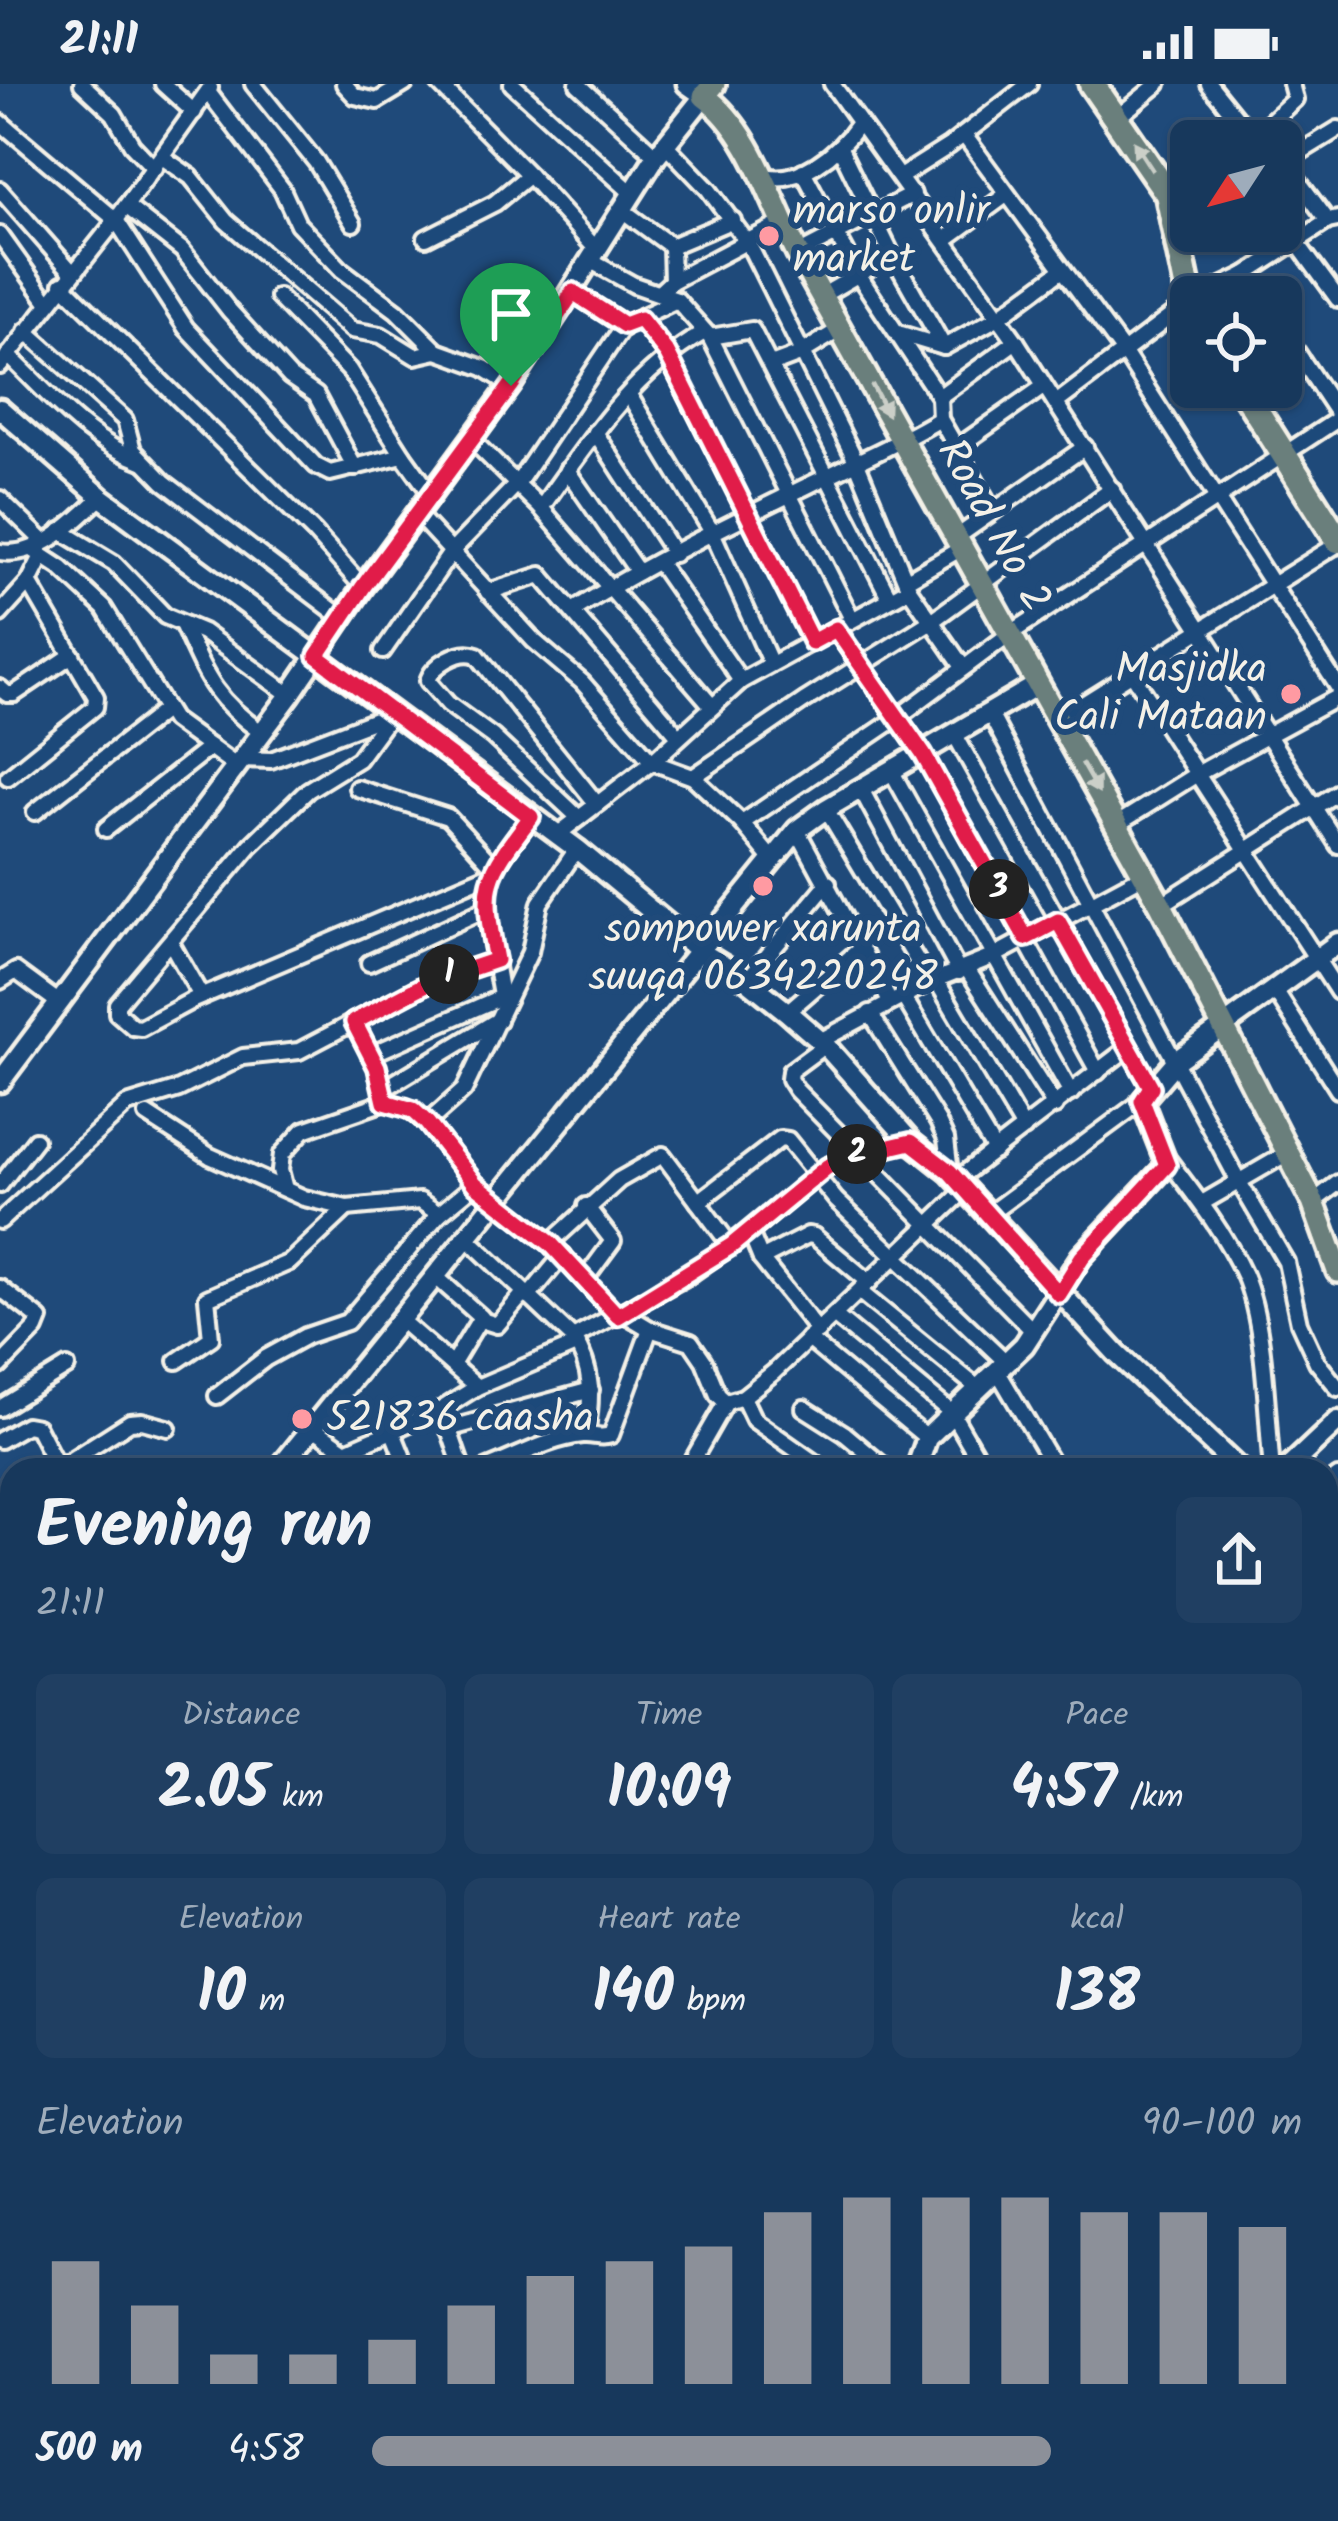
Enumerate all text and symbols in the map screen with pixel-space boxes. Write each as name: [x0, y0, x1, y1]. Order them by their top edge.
text: 21:11: [60, 6, 138, 78]
north arrow: [1170, 120, 1302, 252]
map controls: [1170, 120, 1302, 408]
one-way arrow: [1133, 140, 1155, 173]
place label: marso onlir market: [793, 179, 991, 294]
marker: marso onlir market: [756, 223, 782, 249]
pin: [460, 263, 562, 386]
button: locate: [1170, 276, 1302, 408]
icon: arrive: [478, 281, 544, 347]
one-way arrow: [870, 383, 890, 418]
street label: Road No 2: [918, 427, 1068, 625]
place label: Masjidka Cali Mataan: [1054, 637, 1267, 752]
marker: Masjidka Cali Mataan: [1278, 681, 1304, 707]
one-way arrow: [1078, 761, 1099, 795]
pin: 3: [969, 859, 1029, 919]
text: 3: [990, 862, 1008, 915]
marker: sompower xarunta suuqa 0634220248: [750, 873, 776, 899]
place label: sompower xarunta suuqa 0634220248: [589, 897, 938, 1012]
pin: 1: [419, 944, 479, 1004]
text: 1: [444, 947, 454, 1000]
pin: 2: [827, 1124, 887, 1184]
text: 2: [847, 1127, 867, 1180]
place label: 521836 caasha: [326, 1386, 594, 1453]
marker: 521836 caasha: [289, 1406, 315, 1432]
text: Evening run: [36, 1476, 372, 1581]
button: share: [1176, 1497, 1302, 1623]
text: 21:11: [36, 1574, 105, 1636]
text: Distance: [182, 1690, 300, 1743]
text: Time: [636, 1690, 702, 1743]
text: Pace: [1066, 1690, 1128, 1743]
text: 2.05: [158, 1743, 269, 1839]
text: 10:09: [607, 1743, 731, 1839]
text: 4:57: [1011, 1743, 1117, 1839]
text: km: [269, 1772, 324, 1825]
text: /km: [1117, 1772, 1183, 1825]
text: Elevation: [179, 1894, 303, 1947]
text: Heart rate: [597, 1894, 741, 1947]
text: kcal: [1070, 1894, 1124, 1947]
text: 10: [197, 1947, 246, 2043]
text: 140: [592, 1947, 674, 2043]
text: 138: [1054, 1947, 1140, 2043]
text: m: [246, 1976, 285, 2029]
text: bpm: [674, 1976, 746, 2029]
text: Elevation: [36, 2094, 184, 2156]
text: 90–100 m: [1142, 2094, 1302, 2156]
text: 500 m: [36, 2420, 143, 2482]
text: 4:58: [228, 2420, 304, 2482]

